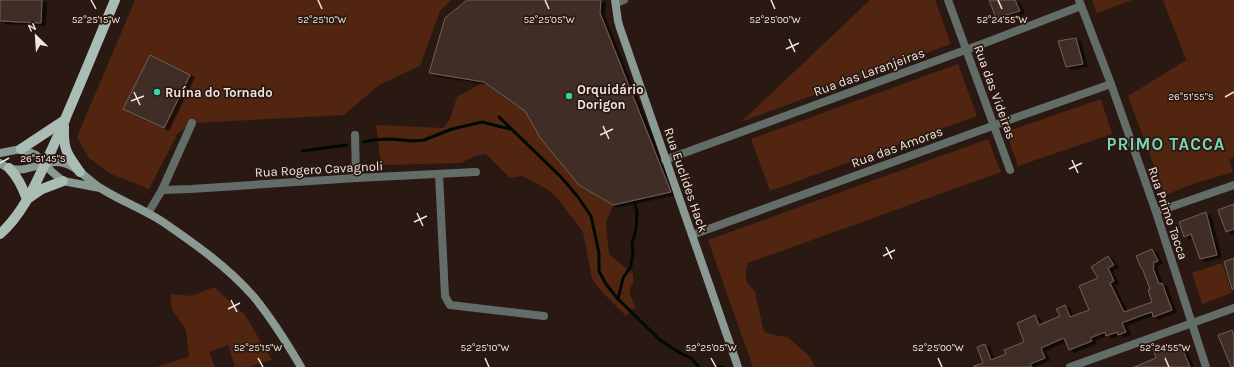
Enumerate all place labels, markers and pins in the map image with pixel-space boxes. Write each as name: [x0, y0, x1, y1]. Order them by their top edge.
place label: Orquidário Dorigon: [577, 82, 644, 112]
place label: Ruína do Tornado: [165, 85, 273, 100]
marker: Ruína do Tornado: [152, 87, 162, 97]
marker: Orquidário Dorigon: [564, 91, 574, 101]

